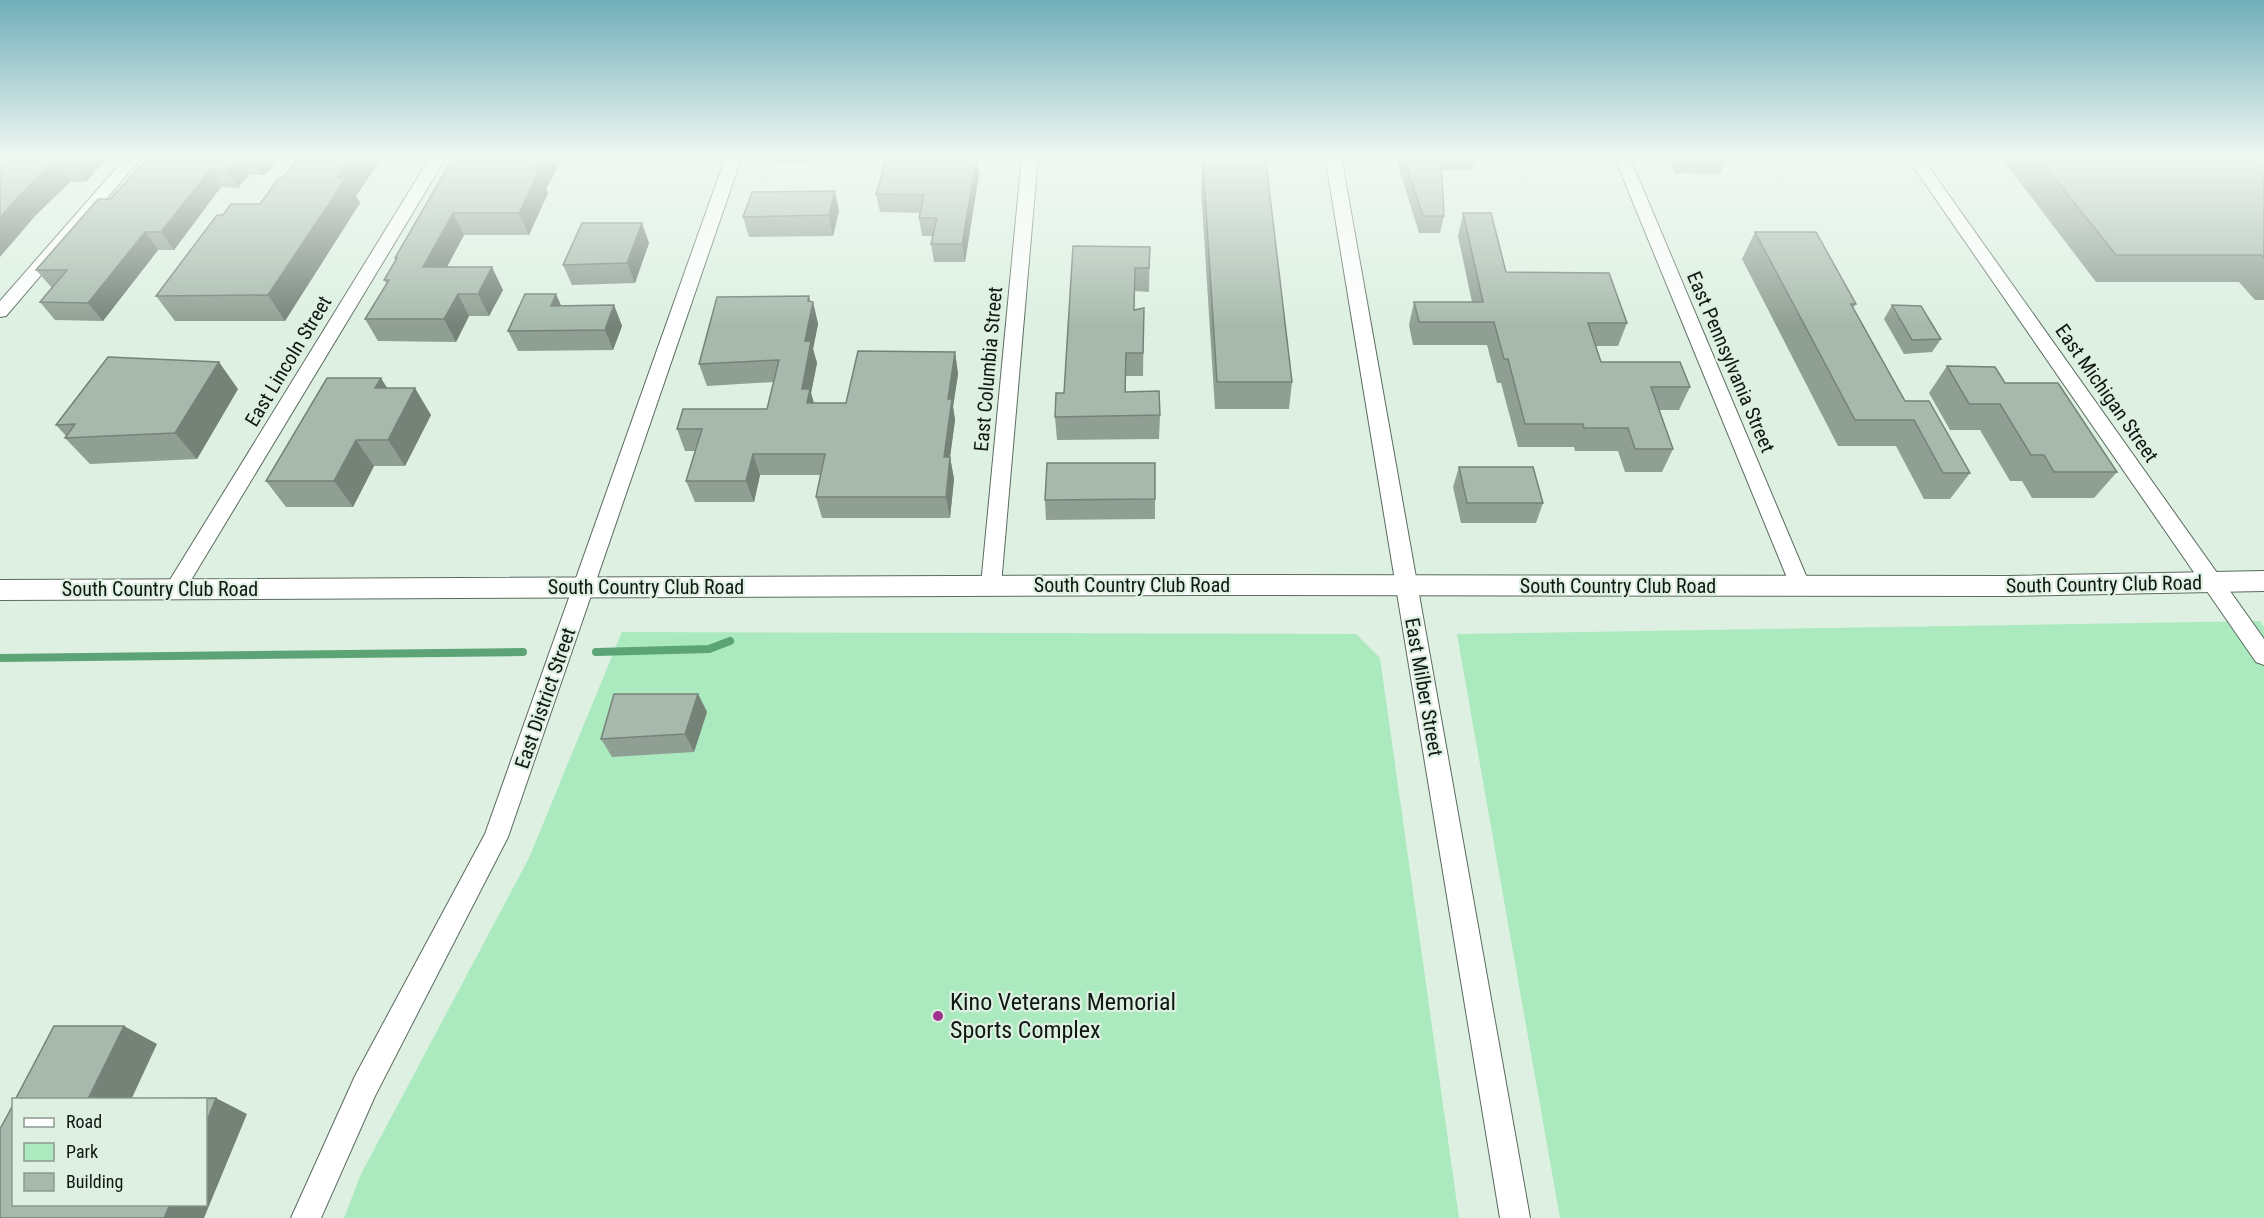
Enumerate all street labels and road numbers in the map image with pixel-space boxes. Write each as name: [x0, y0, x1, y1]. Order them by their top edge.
street label: East Pennsylvania Street: [1682, 268, 1780, 456]
street label: East Columbia Street: [969, 286, 1007, 452]
street label: East Lincoln Street: [240, 291, 336, 431]
street label: East Michigan Street: [2050, 319, 2164, 467]
street label: South Country Club Road: [2006, 570, 2202, 598]
street label: South Country Club Road: [1034, 573, 1230, 597]
street label: South Country Club Road: [1520, 574, 1716, 598]
street label: South Country Club Road: [548, 575, 744, 599]
street label: South Country Club Road: [62, 577, 258, 601]
street label: East Milber Street: [1400, 616, 1448, 758]
street label: East District Street: [510, 624, 580, 772]

